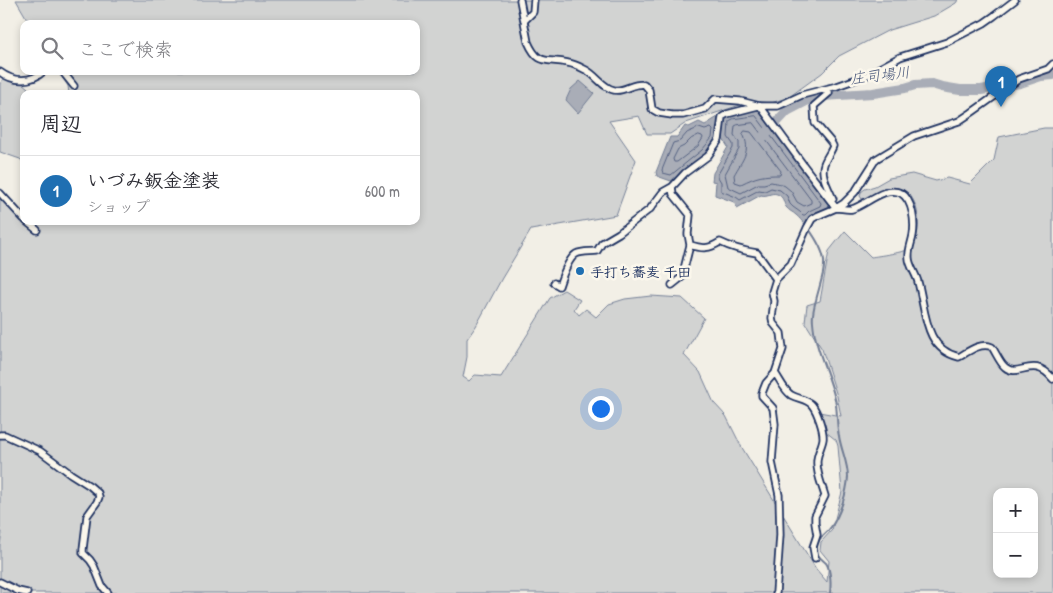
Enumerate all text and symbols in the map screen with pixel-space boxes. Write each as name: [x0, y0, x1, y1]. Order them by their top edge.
search box: [20, 20, 420, 75]
icon: search: [38, 34, 66, 62]
text: ここで検索: [78, 36, 173, 62]
water label: 庄司場川: [849, 61, 911, 89]
pin: 1: [985, 66, 1017, 107]
text: 周辺: [40, 109, 82, 138]
text: いづみ鈑金塗装: [87, 167, 220, 193]
text: 1: [53, 180, 59, 202]
text: 600 m: [365, 180, 400, 202]
text: ショップ: [87, 195, 150, 217]
place label: 手打ち蕎麦 千田: [590, 262, 691, 281]
marker: 手打ち蕎麦 千田: [574, 265, 586, 277]
your location: [588, 396, 614, 422]
map controls: [993, 488, 1038, 578]
button: +: [993, 488, 1038, 533]
button: −: [993, 533, 1038, 578]

